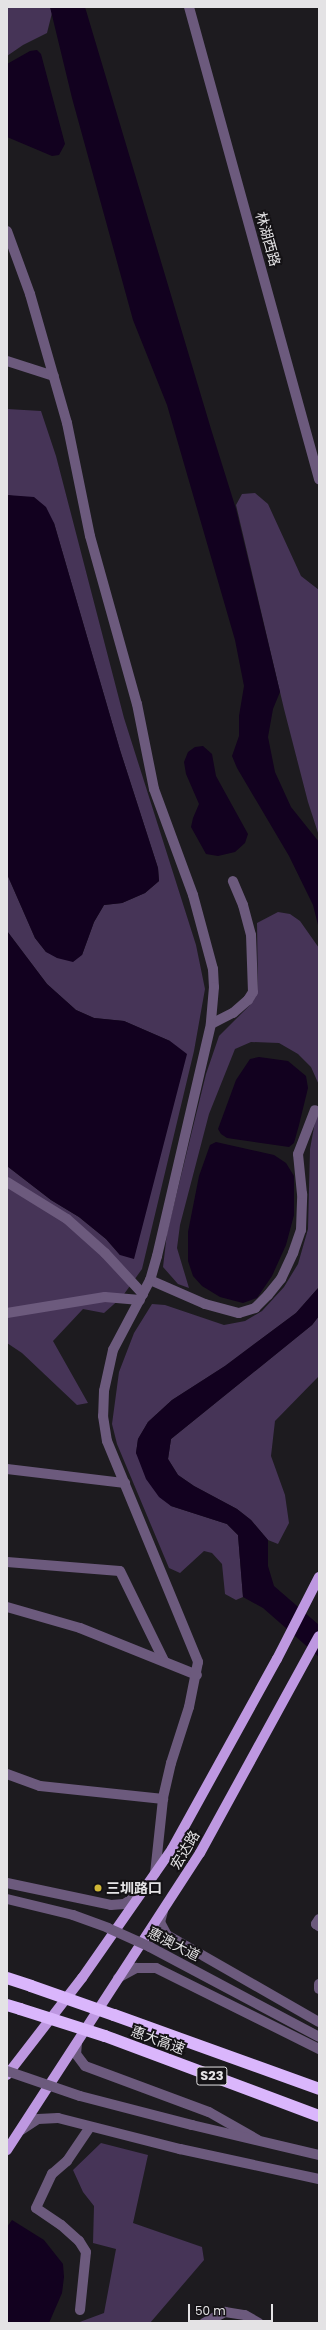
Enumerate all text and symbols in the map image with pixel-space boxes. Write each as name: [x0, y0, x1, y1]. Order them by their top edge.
street label: 林湖西路: [252, 210, 284, 268]
street label: 宏达路: [167, 1828, 203, 1872]
place label: 三圳路口: [106, 1880, 162, 1896]
marker: 三圳路口: [93, 1883, 103, 1893]
street label: 惠澳大道: [145, 1924, 203, 1964]
street label: 惠大高速: [129, 2023, 187, 2057]
road number: S23: [196, 2065, 228, 2087]
scale bar: [190, 2296, 275, 2322]
text: 50 m: [195, 2302, 226, 2319]

